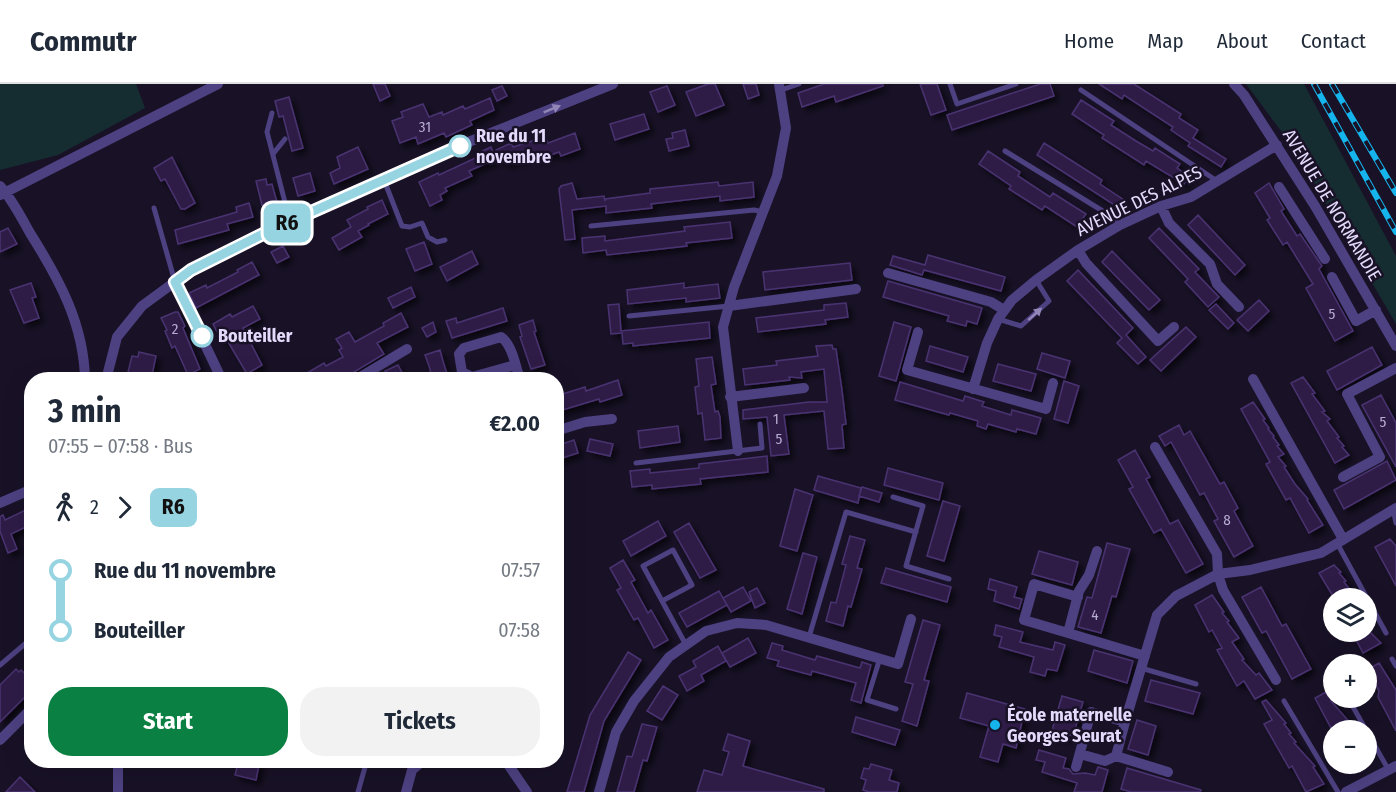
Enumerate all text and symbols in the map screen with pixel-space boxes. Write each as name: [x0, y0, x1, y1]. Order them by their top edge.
text: Commutr: [30, 25, 136, 58]
text: Home: [1064, 28, 1114, 54]
text: Map: [1147, 28, 1184, 54]
text: About: [1217, 28, 1268, 54]
text: Contact: [1301, 28, 1366, 54]
one-way arrow: [543, 104, 561, 114]
house number: 31: [419, 118, 431, 136]
place label: Rue du 11 novembre: [476, 125, 551, 168]
street label: AVENUE DE NORMANDIE: [1278, 125, 1386, 285]
marker: Rue du 11 novembre: [449, 135, 471, 157]
street label: AVENUE DES ALPES: [1073, 161, 1205, 241]
line badge: R6: [260, 204, 314, 242]
text: R6: [276, 210, 298, 236]
house number: 5: [1329, 305, 1336, 323]
one-way arrow: [1028, 307, 1043, 321]
house number: 2: [172, 320, 179, 338]
marker: Bouteiller: [191, 325, 213, 347]
place label: Bouteiller: [218, 325, 293, 347]
text: 3 min: [48, 391, 122, 431]
text: €2.00: [489, 410, 540, 437]
house number: 1: [773, 410, 779, 428]
house number: 5: [1380, 413, 1387, 431]
house number: 5: [776, 430, 783, 448]
text: 07:55 – 07:58 · Bus: [48, 434, 193, 458]
icon: walk: [48, 491, 81, 524]
icon: forward: [108, 491, 141, 524]
text: R6: [162, 494, 185, 520]
text: 2: [90, 495, 99, 519]
house number: 8: [1223, 511, 1231, 529]
text: Rue du 11 novembre: [94, 557, 276, 584]
text: 07:57: [501, 558, 540, 582]
map controls: [1323, 588, 1377, 774]
button: layers: [1323, 588, 1377, 642]
house number: 4: [1091, 606, 1099, 624]
text: Bouteiller: [94, 617, 185, 644]
text: 07:58: [498, 618, 540, 642]
button: +: [1323, 654, 1377, 708]
button: Start: [48, 687, 288, 756]
button: Tickets: [300, 687, 540, 756]
place label: École maternelle Georges Seurat: [1007, 703, 1132, 747]
marker: École maternelle Georges Seurat: [988, 718, 1002, 732]
button: −: [1323, 720, 1377, 774]

